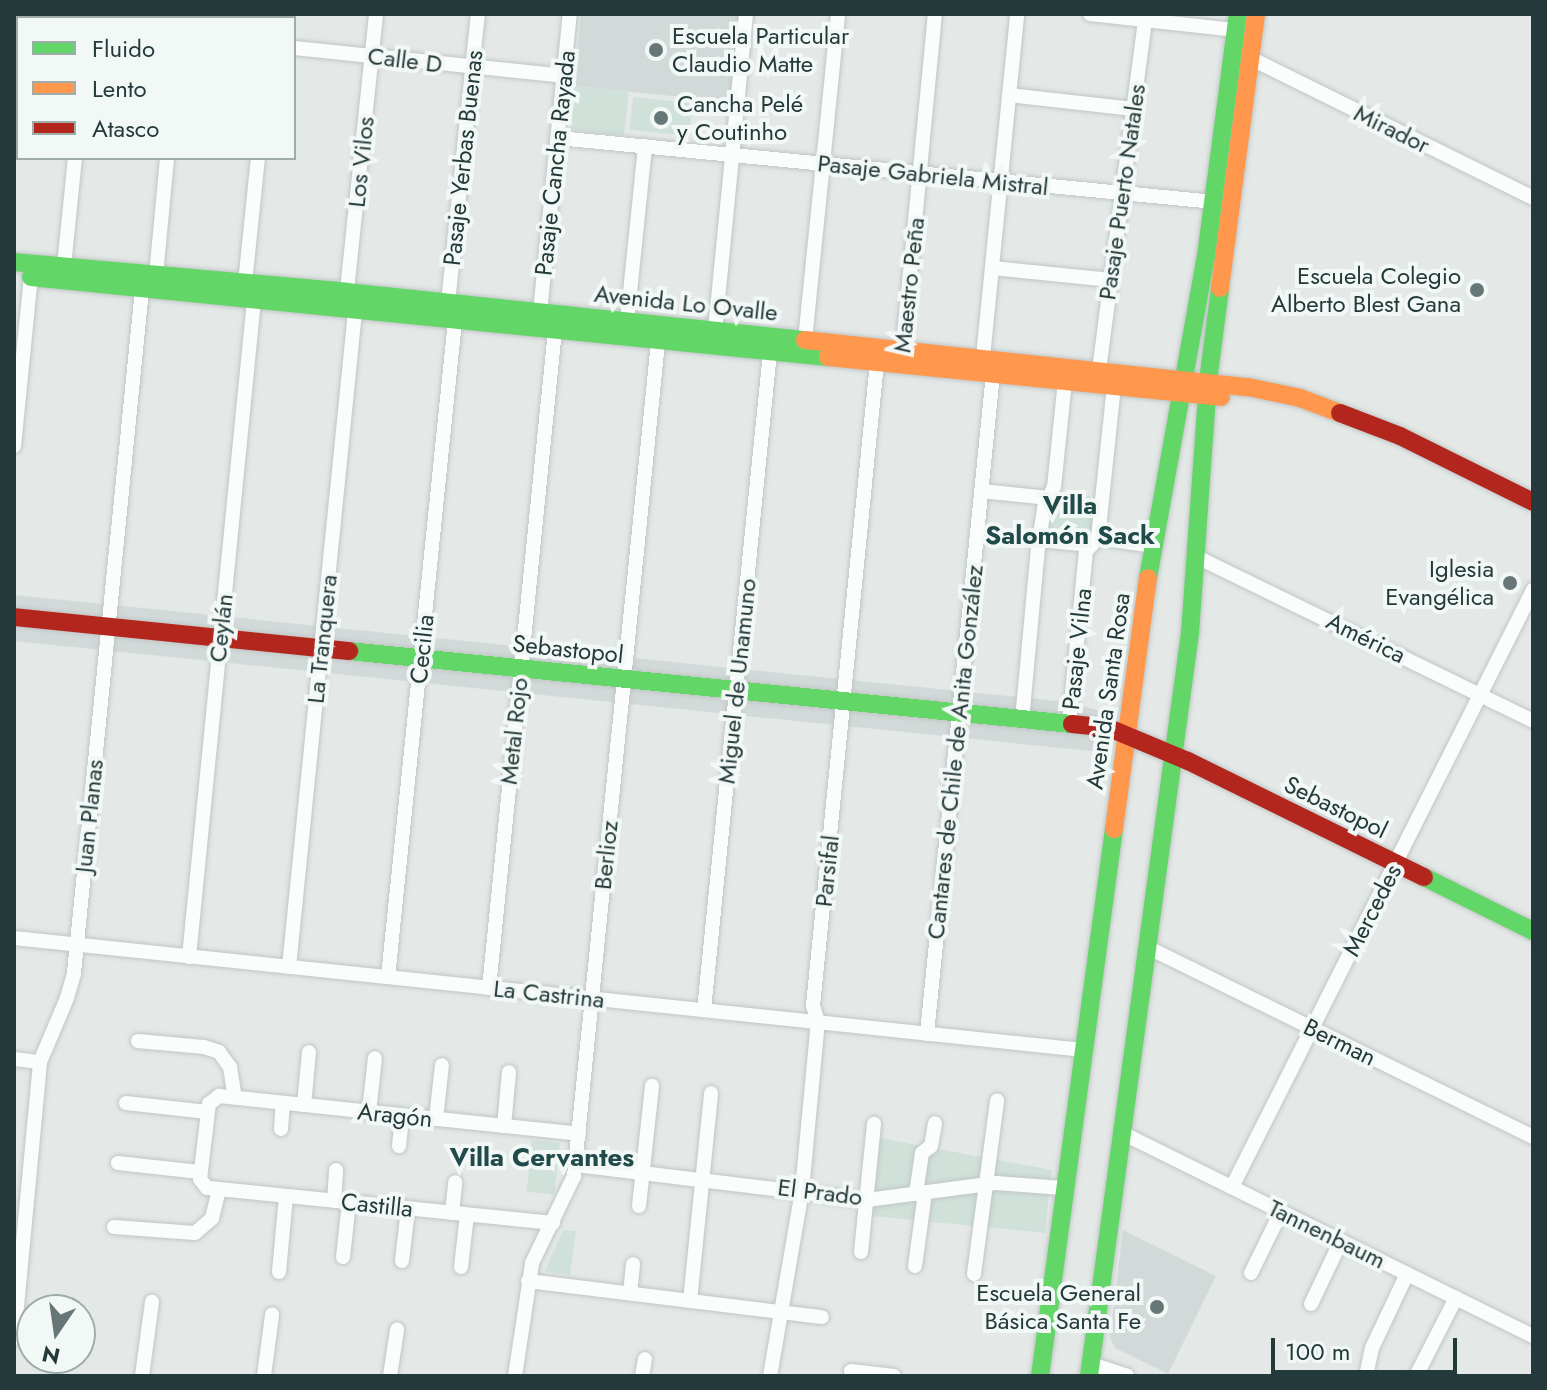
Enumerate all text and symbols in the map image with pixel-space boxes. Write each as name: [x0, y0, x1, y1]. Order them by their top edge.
legend: [16, 16, 296, 160]
place label: Escuela Particular Claudio Matte: [672, 22, 849, 78]
text: Fluido: [92, 31, 155, 66]
street label: Calle D: [366, 41, 444, 79]
marker: Escuela Particular Claudio Matte: [647, 41, 665, 59]
street label: Pasaje Yerbas Buenas: [437, 49, 489, 267]
street label: Pasaje Cancha Rayada: [529, 49, 581, 277]
text: Lento: [92, 71, 147, 106]
street label: Pasaje Puerto Natales: [1093, 82, 1151, 302]
place label: Cancha Pelé y Coutinho: [677, 90, 803, 146]
street label: Mirador: [1350, 98, 1434, 160]
marker: Cancha Pelé y Coutinho: [652, 109, 670, 127]
text: Atasco: [92, 111, 159, 146]
street label: Los Vilos: [342, 115, 380, 209]
street label: Pasaje Gabriela Mistral: [816, 149, 1050, 201]
street label: Maestro Peña: [888, 216, 930, 354]
place label: Escuela Colegio Alberto Blest Gana: [1271, 262, 1461, 318]
street label: Avenida Lo Ovalle: [593, 279, 779, 327]
marker: Escuela Colegio Alberto Blest Gana: [1468, 281, 1486, 299]
district label: Villa Salomón Sack: [985, 490, 1155, 552]
place label: Iglesia Evangélica: [1385, 555, 1494, 611]
street label: Cantares de Chile de Anita González: [921, 563, 989, 941]
street label: La Tranquera: [301, 573, 343, 705]
marker: Iglesia Evangélica: [1501, 574, 1519, 592]
street label: Miguel de Unamuno: [712, 577, 762, 785]
street label: Pasaje Vilna: [1056, 587, 1098, 711]
street label: Avenida Santa Rosa: [1080, 591, 1136, 791]
street label: Ceylán: [203, 592, 239, 664]
street label: América: [1322, 607, 1410, 669]
street label: Cecilia: [404, 613, 440, 685]
street label: Sebastopol: [511, 629, 625, 669]
street label: Metal Rojo: [494, 676, 534, 786]
street label: Juan Planas: [69, 758, 109, 874]
street label: Sebastopol: [1280, 770, 1392, 844]
street label: Berlioz: [588, 819, 624, 891]
street label: Parsifal: [809, 834, 845, 908]
street label: Mercedes: [1337, 859, 1407, 961]
street label: La Castrina: [492, 974, 606, 1014]
street label: Berman: [1299, 1012, 1381, 1072]
street label: Aragón: [356, 1097, 434, 1133]
district label: Villa Cervantes: [450, 1142, 634, 1174]
street label: El Prado: [776, 1173, 864, 1211]
street label: Castilla: [340, 1187, 414, 1223]
street label: Tannenbaum: [1264, 1193, 1390, 1275]
place label: Escuela General Básica Santa Fe: [976, 1279, 1141, 1335]
north arrow: [16, 1294, 96, 1374]
marker: Escuela General Básica Santa Fe: [1148, 1298, 1166, 1316]
scale bar: [1275, 1322, 1461, 1372]
text: 100 m: [1285, 1334, 1351, 1369]
text: N: [39, 1338, 63, 1373]

